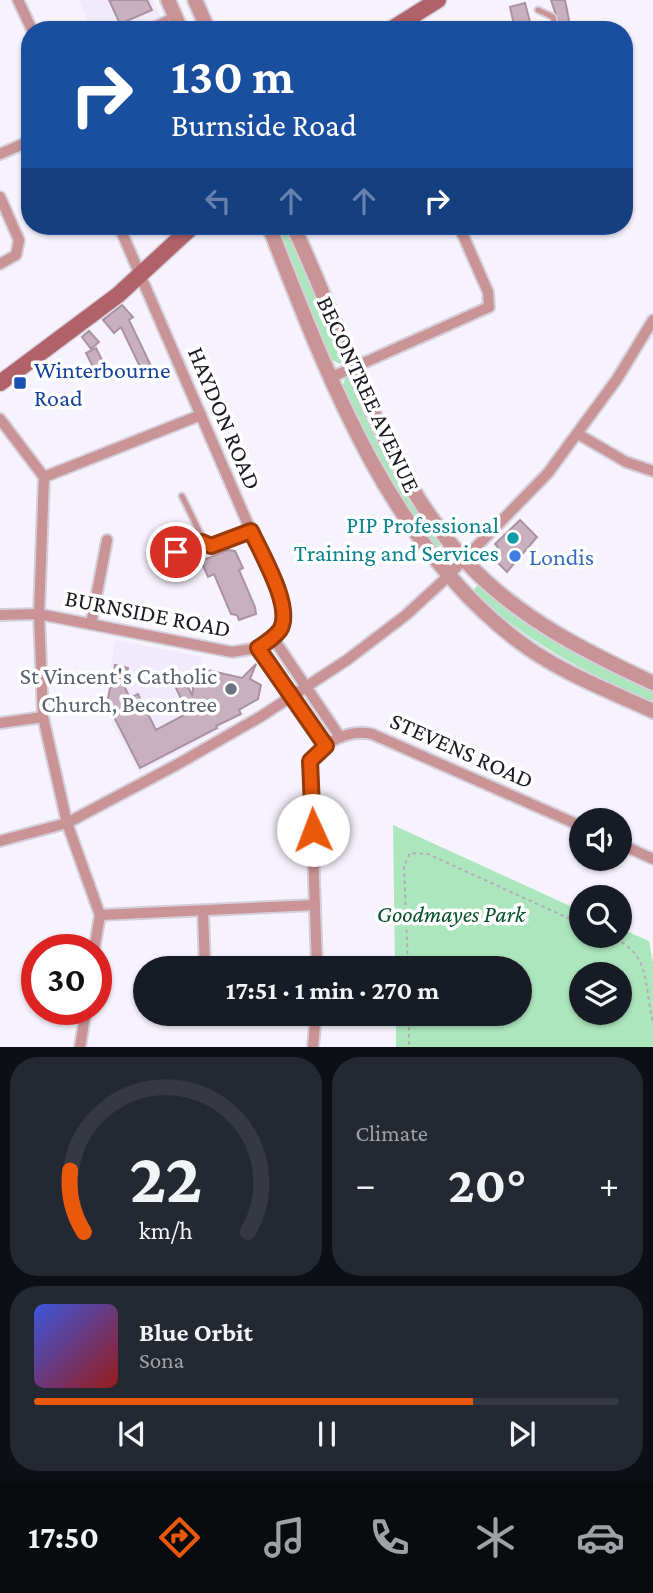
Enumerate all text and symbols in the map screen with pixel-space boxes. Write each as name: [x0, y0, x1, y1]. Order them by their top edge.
icon: right: [56, 49, 147, 140]
text: 130 m: [171, 49, 294, 104]
text: Burnside Road: [171, 107, 357, 143]
icon: left: [199, 182, 237, 220]
icon: ahead: [272, 182, 310, 220]
icon: ahead: [345, 182, 383, 220]
icon: right: [418, 182, 456, 220]
street label: BECONTREE AVENUE: [312, 292, 426, 496]
street label: HAYDON ROAD: [183, 343, 267, 493]
place label: Winterbourne Road: [34, 356, 171, 411]
marker: Winterbourne Road: [12, 375, 28, 391]
place label: PIP Professional Training and Services: [294, 511, 499, 566]
pin: [146, 522, 206, 582]
marker: PIP Professional Training and Services: [505, 530, 521, 546]
icon: arrive: [157, 533, 195, 571]
place label: Londis: [529, 543, 594, 570]
marker: Londis: [507, 548, 523, 564]
street label: BURNSIDE ROAD: [63, 584, 233, 642]
place label: St Vincent's Catholic Church, Becontree: [20, 662, 217, 717]
marker: St Vincent's Catholic Church, Becontree: [223, 681, 239, 697]
street label: STEVENS ROAD: [386, 706, 538, 794]
position arrow: [276, 793, 350, 867]
map controls: [569, 808, 632, 1025]
button: sound: [569, 808, 632, 871]
button: search: [569, 885, 632, 948]
park label: Goodmayes Park: [377, 900, 527, 927]
speed limit sign: 30: [21, 934, 112, 1025]
button: layers: [569, 962, 632, 1025]
text: 17:51 · 1 min · 270 m: [226, 976, 439, 1005]
text: Climate: [356, 1120, 428, 1146]
text: 22: [129, 1138, 202, 1219]
text: 20°: [448, 1155, 526, 1213]
text: −: [356, 1163, 376, 1205]
text: +: [599, 1163, 619, 1205]
text: km/h: [139, 1217, 193, 1244]
text: Blue Orbit: [139, 1318, 253, 1347]
text: Sona: [139, 1347, 184, 1373]
icon: previous: [113, 1415, 151, 1453]
icon: pause: [308, 1415, 346, 1453]
icon: next: [503, 1415, 541, 1453]
icon: directions: [155, 1513, 204, 1562]
icon: music: [260, 1513, 309, 1562]
icon: phone: [365, 1513, 414, 1562]
icon: climate: [471, 1513, 520, 1562]
icon: car: [576, 1513, 625, 1562]
text: 17:50: [28, 1519, 99, 1555]

